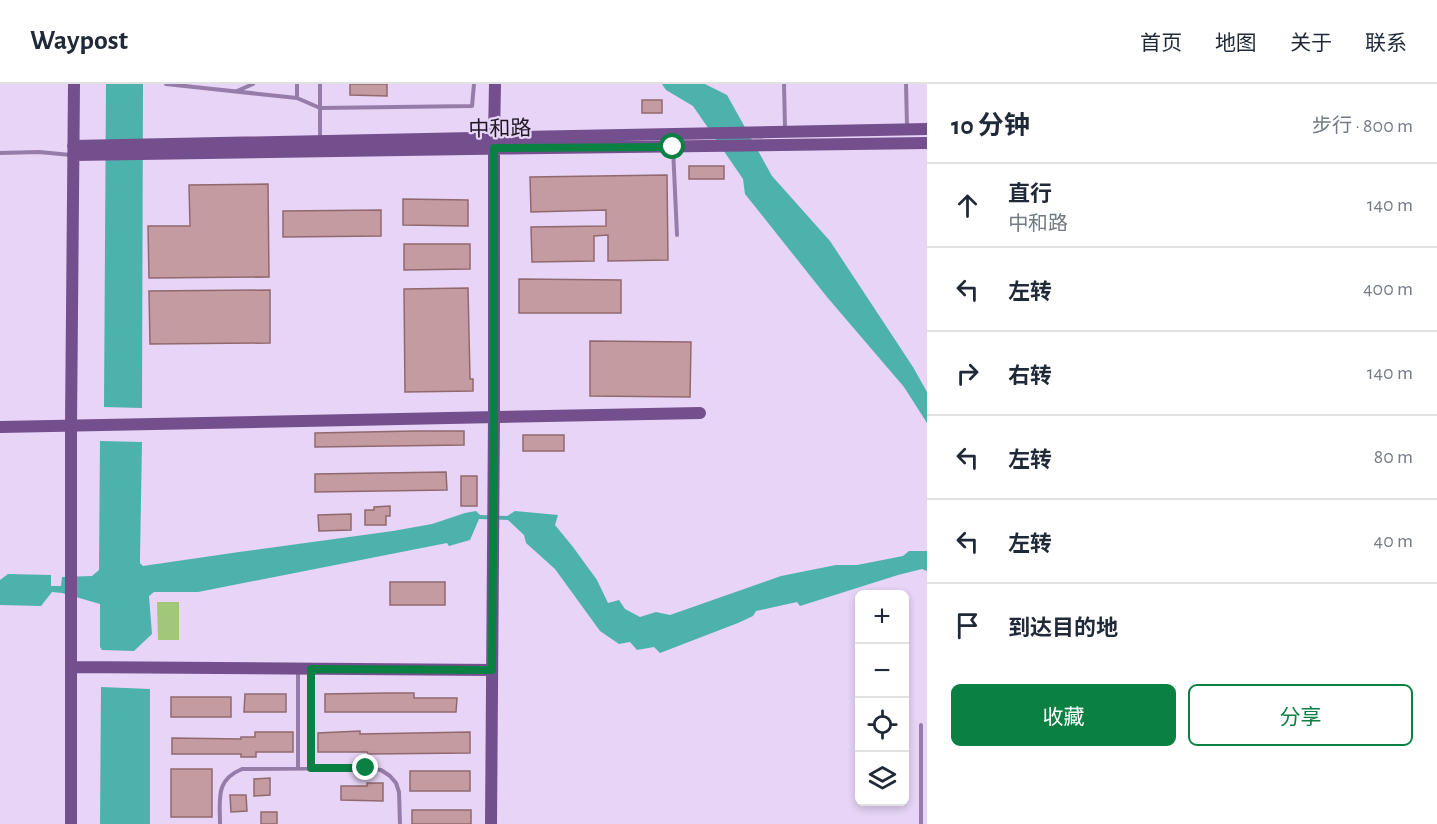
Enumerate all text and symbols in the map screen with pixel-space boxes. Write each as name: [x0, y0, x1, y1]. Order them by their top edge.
text: Waypost: [30, 27, 128, 55]
text: 首页: [1140, 33, 1182, 54]
text: 地图: [1215, 33, 1257, 54]
text: 关于: [1290, 33, 1332, 54]
text: 联系: [1365, 33, 1407, 54]
text: 10 分钟: [951, 113, 1030, 139]
text: 步行 · 800 m: [1312, 116, 1413, 136]
street label: 中和路: [468, 117, 532, 140]
route start: [659, 133, 685, 159]
text: 直行: [1008, 183, 1052, 205]
icon: ahead: [951, 189, 984, 222]
text: 140 m: [1367, 195, 1413, 215]
text: 中和路: [1008, 214, 1068, 234]
icon: left: [951, 273, 984, 306]
text: 400 m: [1363, 279, 1413, 299]
text: 左转: [1008, 281, 1052, 303]
icon: right: [951, 357, 984, 390]
text: 140 m: [1367, 363, 1413, 383]
text: 右转: [1008, 365, 1052, 387]
icon: left: [951, 441, 984, 474]
text: 80 m: [1374, 447, 1413, 467]
text: 左转: [1008, 449, 1052, 471]
icon: left: [951, 525, 984, 558]
text: 40 m: [1374, 531, 1413, 551]
text: 左转: [1008, 533, 1052, 555]
map controls: [855, 590, 909, 806]
button: +: [855, 590, 909, 644]
icon: arrive: [951, 609, 984, 642]
text: 到达目的地: [1008, 617, 1118, 639]
button: −: [855, 644, 909, 698]
button: 收藏: [951, 684, 1176, 746]
button: 分享: [1188, 684, 1413, 746]
button: locate: [855, 698, 909, 752]
button: layers: [855, 752, 909, 806]
route end: [352, 754, 378, 780]

